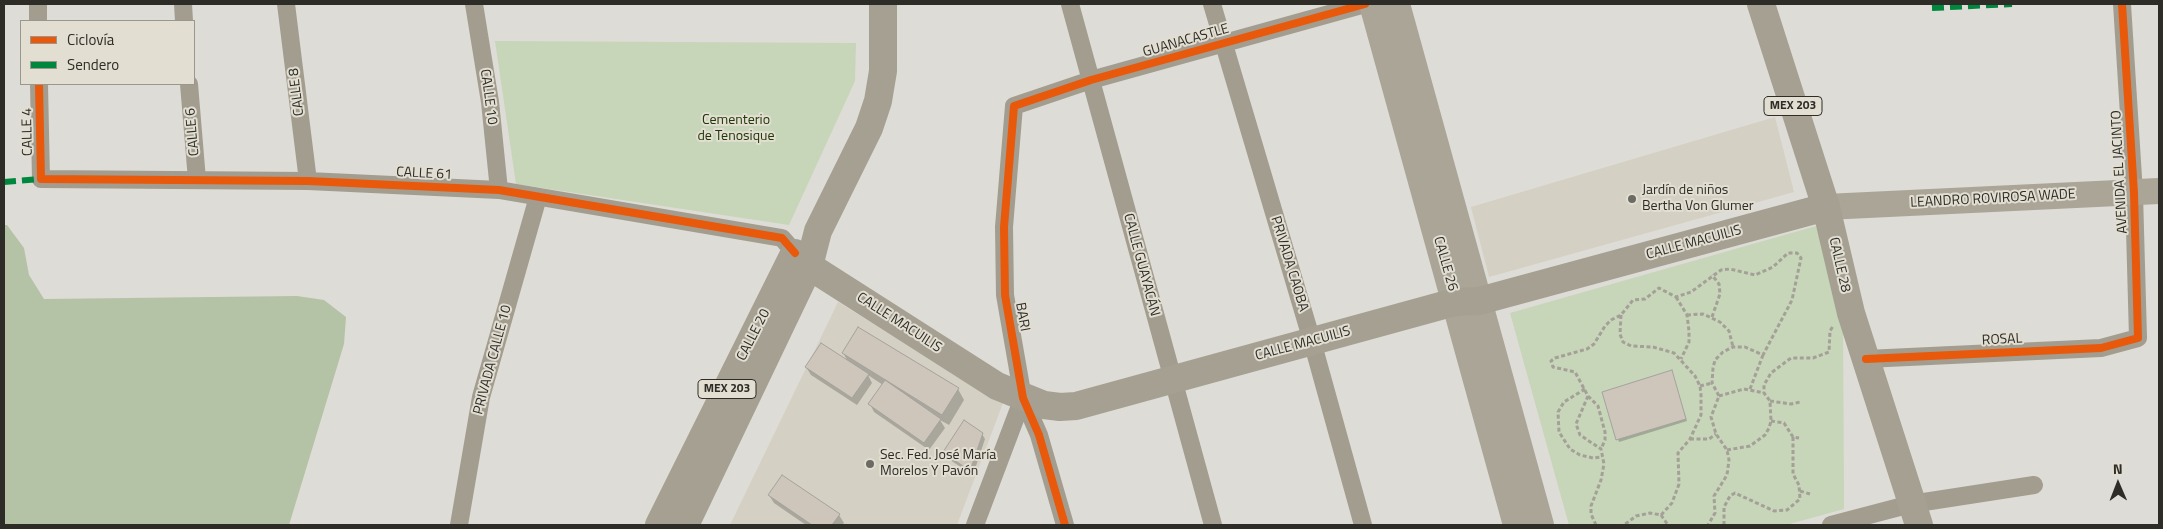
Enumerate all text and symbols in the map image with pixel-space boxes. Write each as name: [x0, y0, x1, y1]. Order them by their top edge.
legend: [20, 20, 195, 85]
street label: GUANACASTLE: [1141, 21, 1231, 61]
text: Ciclovía: [67, 28, 114, 51]
text: Sendero: [67, 53, 119, 76]
street label: CALLE 8: [286, 67, 308, 117]
street label: CALLE 10: [476, 68, 500, 126]
road number: MEX 203: [1764, 96, 1822, 115]
street label: CALLE 6: [183, 107, 203, 157]
street label: CALLE 4: [19, 108, 37, 156]
street label: AVENIDA EL JACINTO: [2108, 110, 2132, 234]
park label: Cementerio de Tenosique: [697, 113, 775, 146]
street label: CALLE 61: [396, 164, 452, 184]
place label: Jardín de niños Bertha Von Glumer: [1642, 183, 1754, 216]
street label: LEANDRO ROVIROSA WADE: [1910, 186, 2076, 212]
marker: Jardín de niños Bertha Von Glumer: [1626, 193, 1638, 205]
street label: CALLE GUAYACÁN: [1119, 212, 1163, 318]
street label: PRIVADA CAOBA: [1267, 214, 1311, 314]
street label: CALLE MACUILIS: [1645, 222, 1743, 264]
street label: CALLE 26: [1429, 235, 1461, 293]
street label: CALLE 28: [1825, 236, 1853, 294]
street label: CALLE MACUILIS: [853, 289, 945, 357]
street label: BARI: [1011, 301, 1033, 333]
street label: PRIVADA CALLE 10: [470, 303, 516, 417]
street label: CALLE 20: [734, 306, 774, 364]
street label: CALLE MACUILIS: [1254, 323, 1352, 365]
street label: ROSAL: [1981, 331, 2023, 349]
road number: MEX 203: [698, 379, 756, 398]
place label: Sec. Fed. José María Morelos Y Pavón: [880, 448, 996, 481]
marker: Sec. Fed. José María Morelos Y Pavón: [864, 458, 876, 470]
text: N: [2113, 458, 2123, 479]
north arrow: [2093, 459, 2143, 509]

